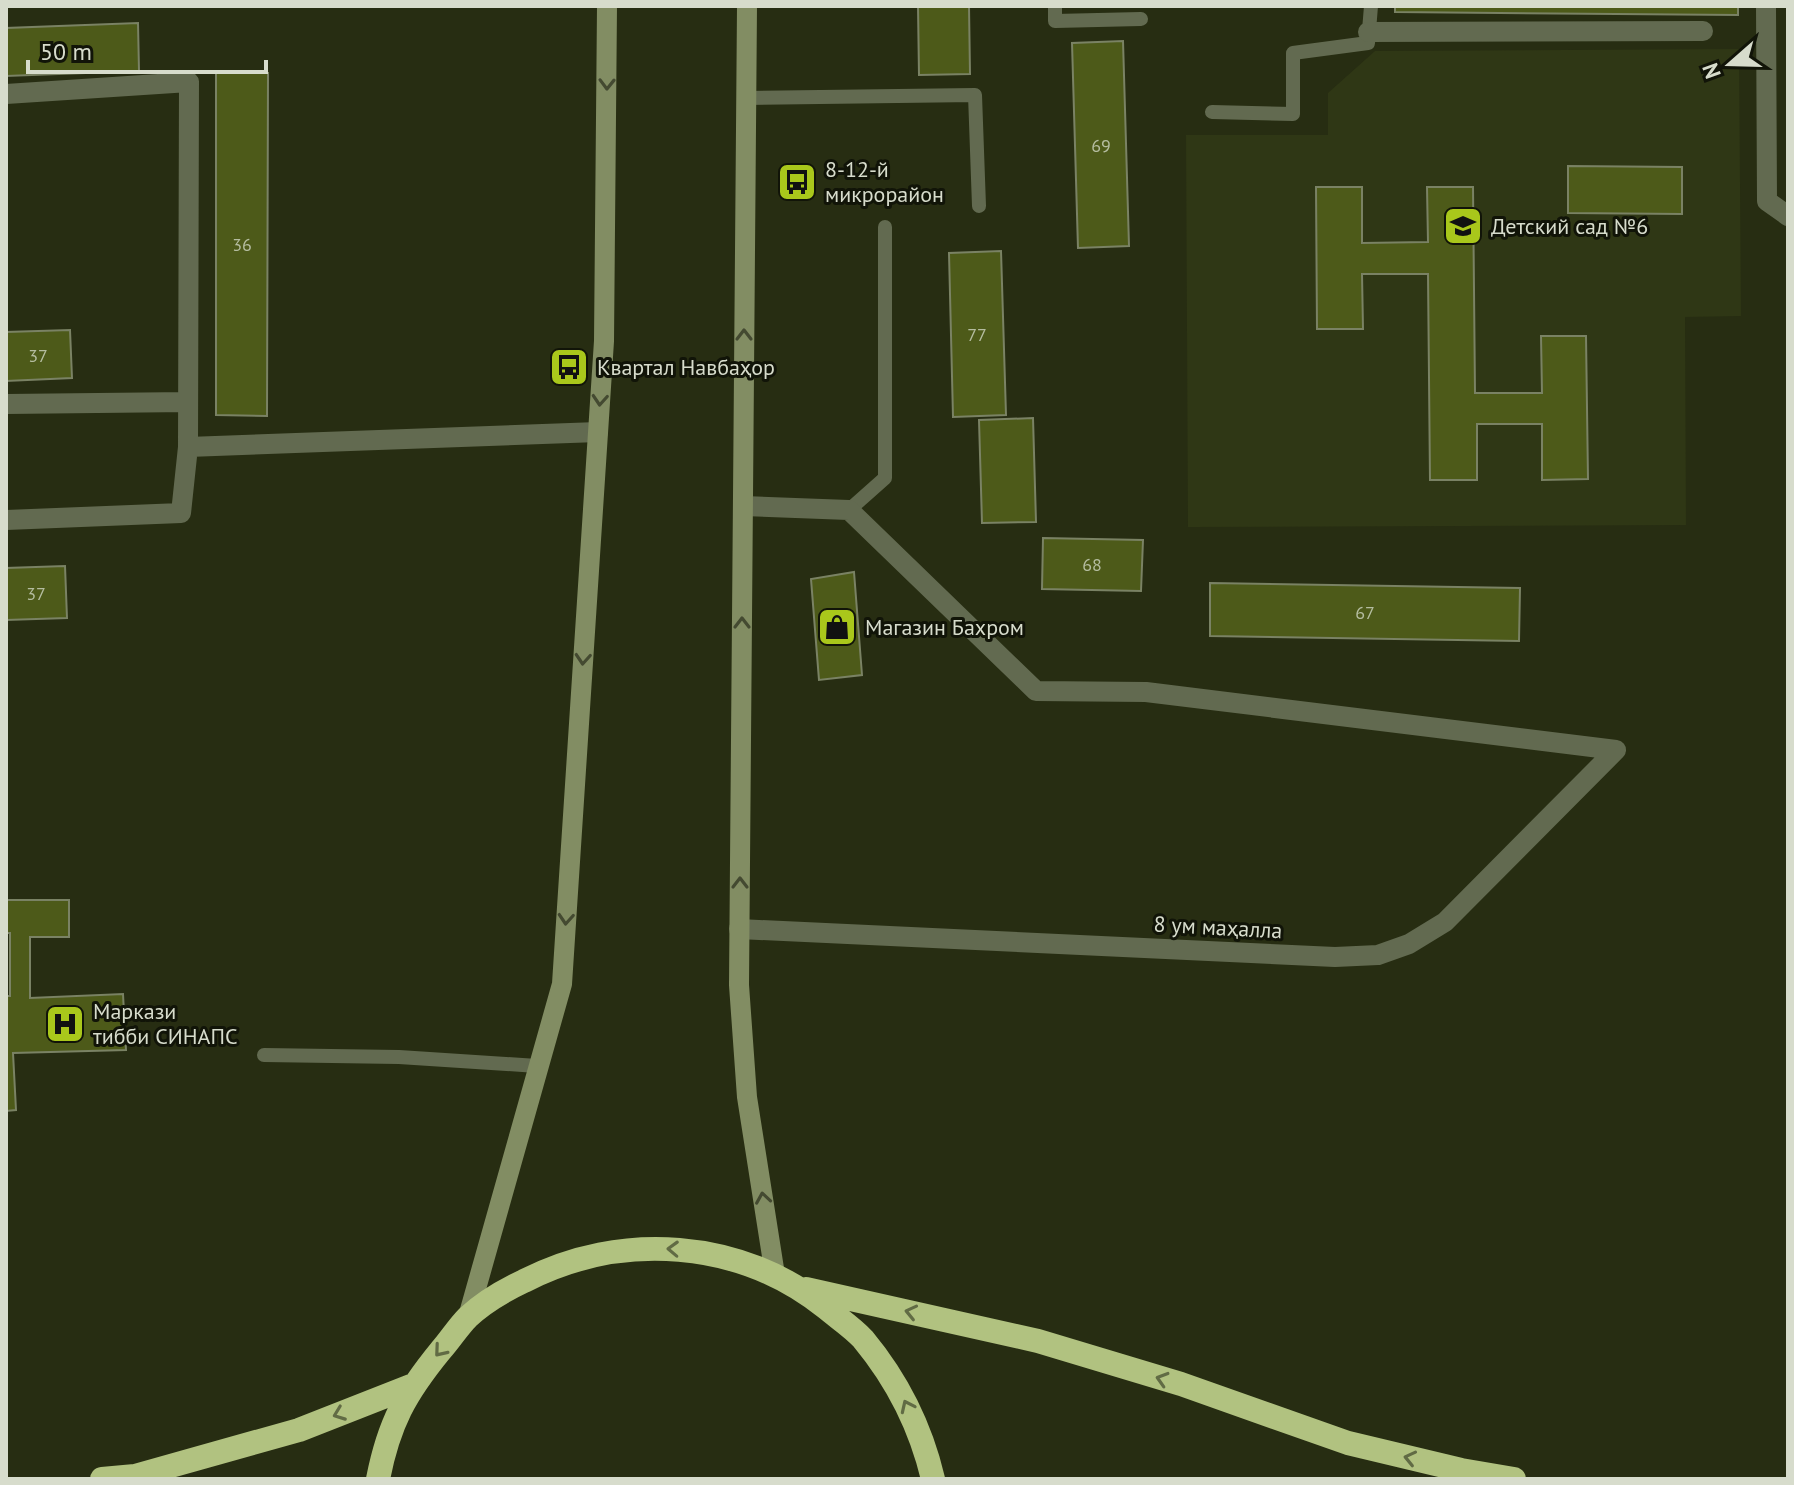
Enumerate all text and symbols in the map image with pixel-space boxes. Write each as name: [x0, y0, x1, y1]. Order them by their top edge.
scale bar: [28, 24, 266, 74]
north arrow: [1690, 24, 1770, 104]
text: 50 m: [40, 36, 92, 67]
text: N: [1696, 59, 1727, 82]
one-way arrow: [598, 78, 615, 91]
house number: 69: [1091, 134, 1111, 157]
place label: 8-12-й микрорайон: [825, 155, 944, 208]
bus stop icon: 8-12-й микрорайон: [776, 161, 818, 203]
school or university icon: Детский сад №6: [1442, 205, 1484, 247]
place label: Детский сад №6: [1491, 212, 1648, 240]
house number: 36: [232, 233, 252, 256]
house number: 77: [967, 323, 987, 346]
one-way arrow: [735, 328, 753, 341]
house number: 37: [28, 344, 48, 367]
bus stop icon: Квартал Навбаҳор: [548, 346, 590, 388]
place label: Квартал Навбаҳор: [597, 353, 775, 381]
one-way arrow: [592, 394, 609, 407]
house number: 68: [1082, 553, 1102, 576]
house number: 37: [26, 582, 46, 605]
house number: 67: [1355, 601, 1375, 624]
shop icon: Магазин Бахром: [816, 606, 858, 648]
place label: Магазин Бахром: [865, 613, 1024, 641]
one-way arrow: [733, 616, 751, 629]
one-way arrow: [575, 653, 592, 666]
one-way arrow: [731, 876, 749, 889]
street label: 8 ум маҳалла: [1153, 910, 1283, 944]
one-way arrow: [558, 913, 575, 926]
place label: Маркази тибби СИНАПС: [93, 997, 238, 1050]
hospital icon: Маркази тибби СИНАПС: [44, 1003, 86, 1045]
one-way arrow: [755, 1191, 772, 1204]
one-way arrow: [666, 1241, 679, 1258]
one-way arrow: [905, 1304, 919, 1321]
one-way arrow: [435, 1342, 450, 1357]
one-way arrow: [1156, 1372, 1170, 1388]
one-way arrow: [901, 1399, 917, 1414]
one-way arrow: [333, 1404, 347, 1421]
one-way arrow: [1403, 1450, 1417, 1467]

